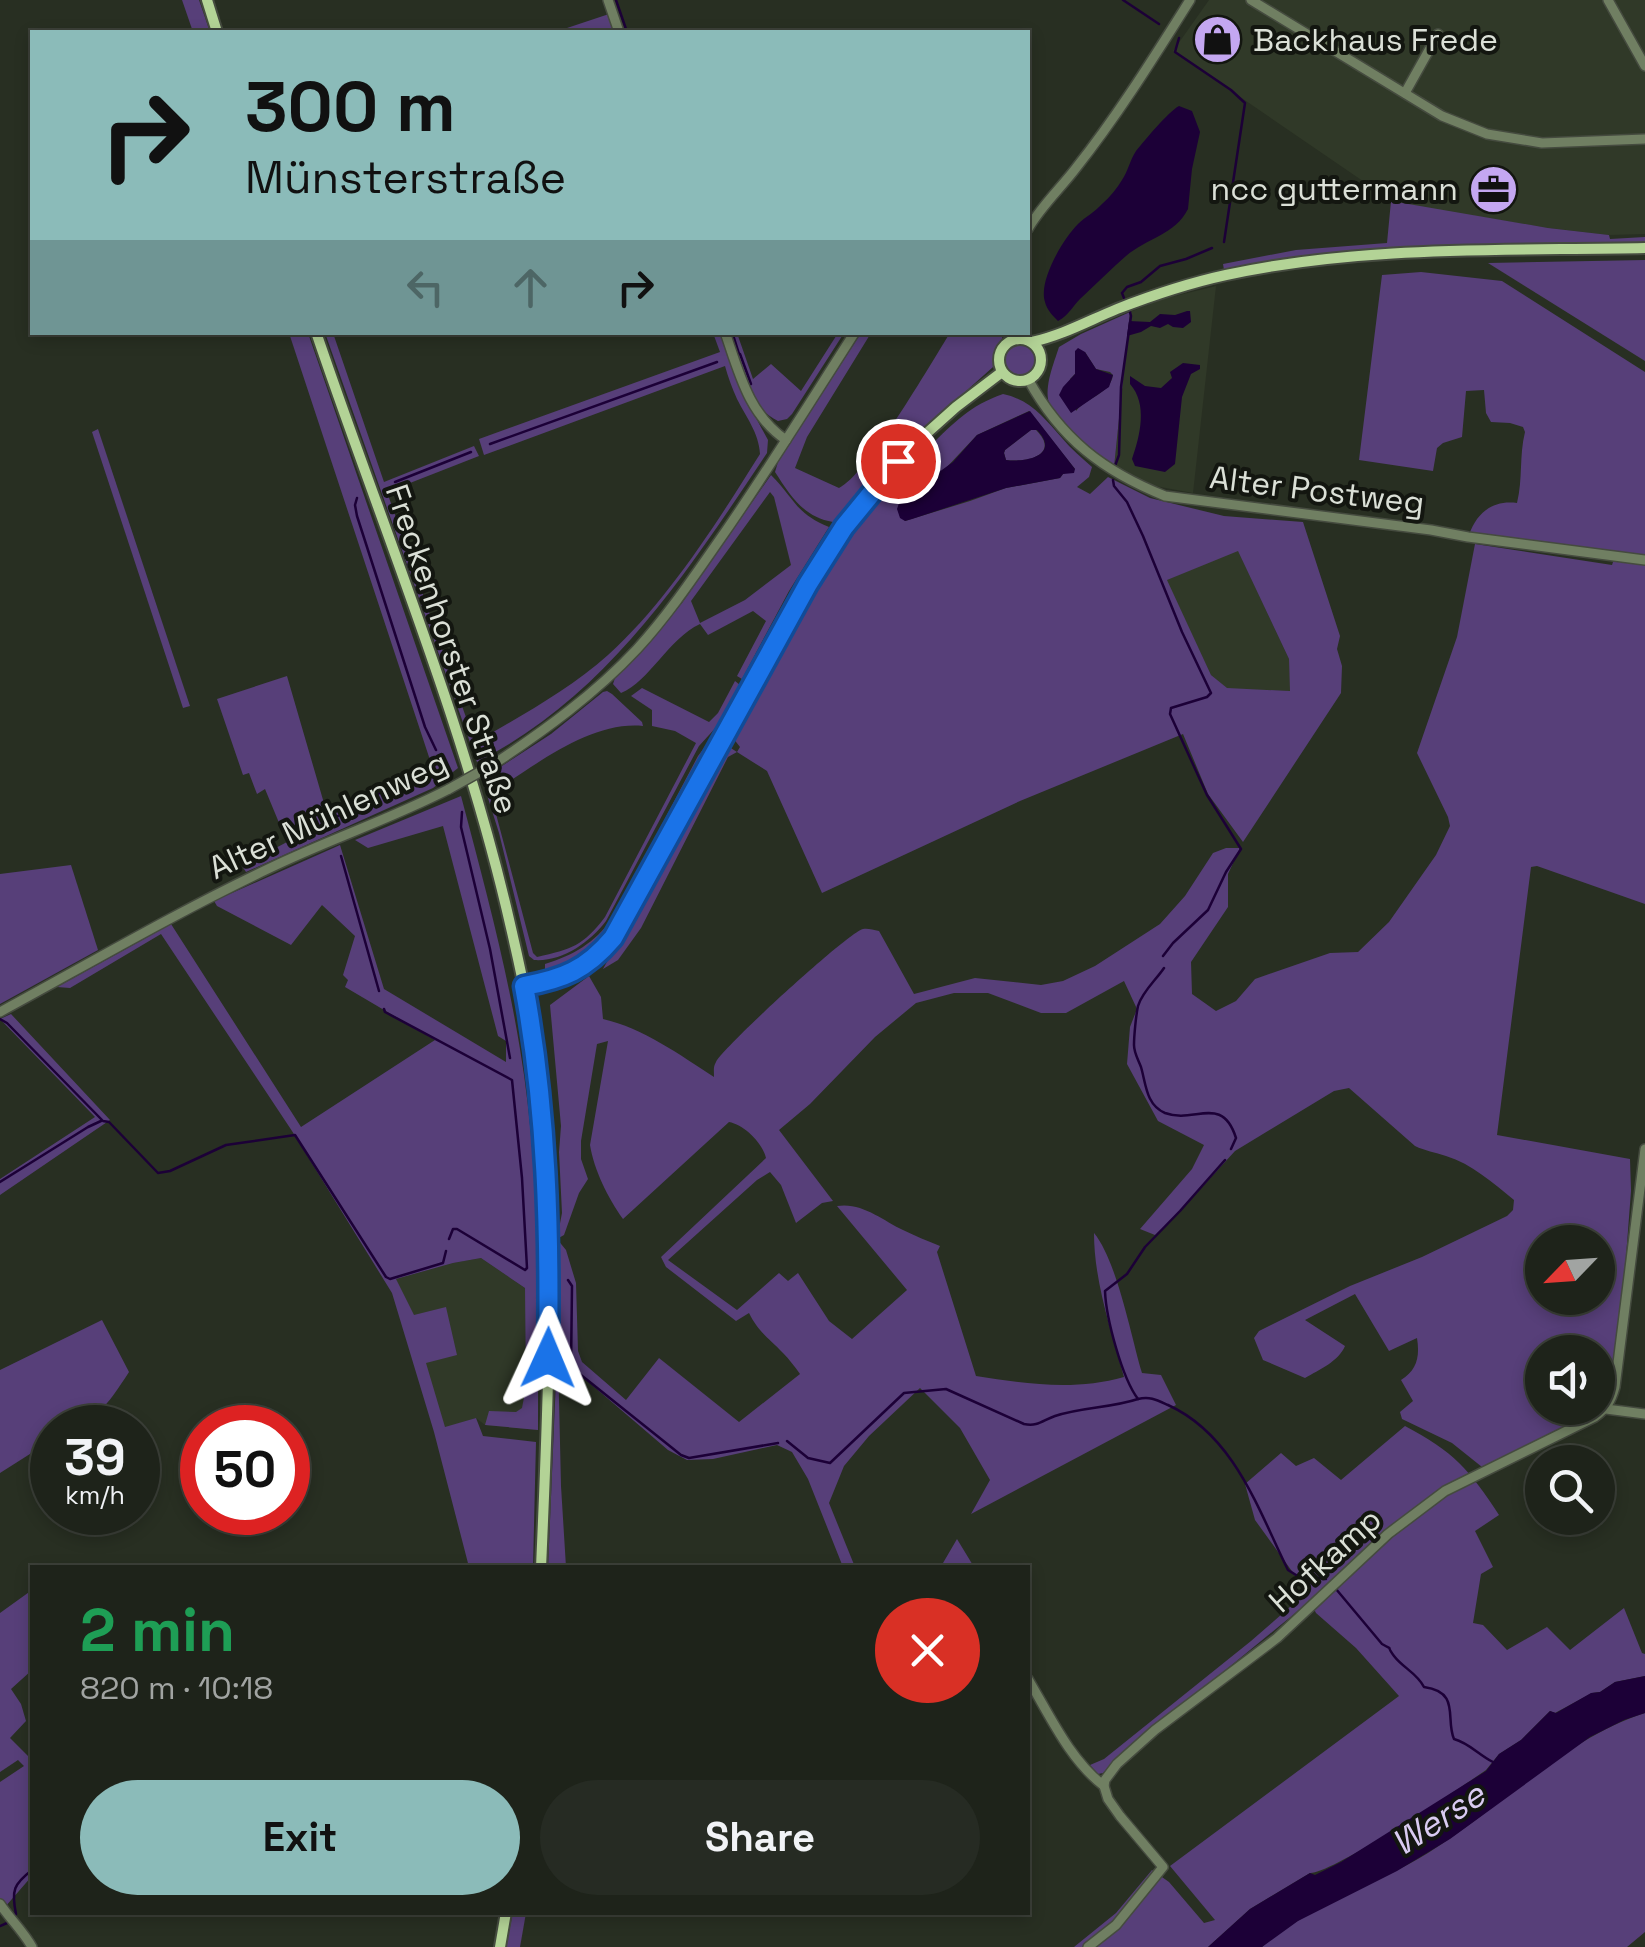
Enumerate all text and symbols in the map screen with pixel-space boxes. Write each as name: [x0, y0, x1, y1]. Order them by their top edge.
shop icon: Backhaus Frede: [1192, 14, 1244, 66]
place label: Backhaus Frede: [1253, 20, 1498, 60]
text: 300 m: [245, 62, 456, 151]
icon: right: [80, 70, 210, 200]
text: Münsterstraße: [245, 149, 566, 206]
office icon: ncc guttermann: [1467, 163, 1519, 215]
place label: ncc guttermann: [1211, 169, 1458, 209]
icon: left: [398, 260, 453, 315]
icon: ahead: [503, 260, 558, 315]
icon: right: [608, 260, 663, 315]
pin: [856, 419, 941, 504]
icon: arrive: [871, 434, 926, 489]
street label: Alter Postweg: [1207, 457, 1427, 523]
street label: Freckenhorster Straße: [377, 479, 527, 819]
street label: Alter Mühlenweg: [202, 742, 454, 888]
north arrow: [1525, 1225, 1615, 1315]
map controls: [1525, 1225, 1615, 1535]
position arrow: [496, 1306, 600, 1410]
button: sound: [1525, 1335, 1615, 1425]
speed limit sign: 50: [180, 1405, 310, 1535]
text: 39: [64, 1426, 126, 1490]
button: search: [1525, 1445, 1615, 1535]
text: km/h: [65, 1479, 125, 1511]
street label: Hofkamp: [1260, 1499, 1390, 1621]
text: 2 min: [80, 1592, 235, 1669]
button: close: [875, 1598, 980, 1703]
text: 820 m · 10:18: [80, 1668, 273, 1708]
water label: Werse: [1383, 1772, 1494, 1865]
button: Exit: [80, 1780, 520, 1895]
button: Share: [540, 1780, 980, 1895]

